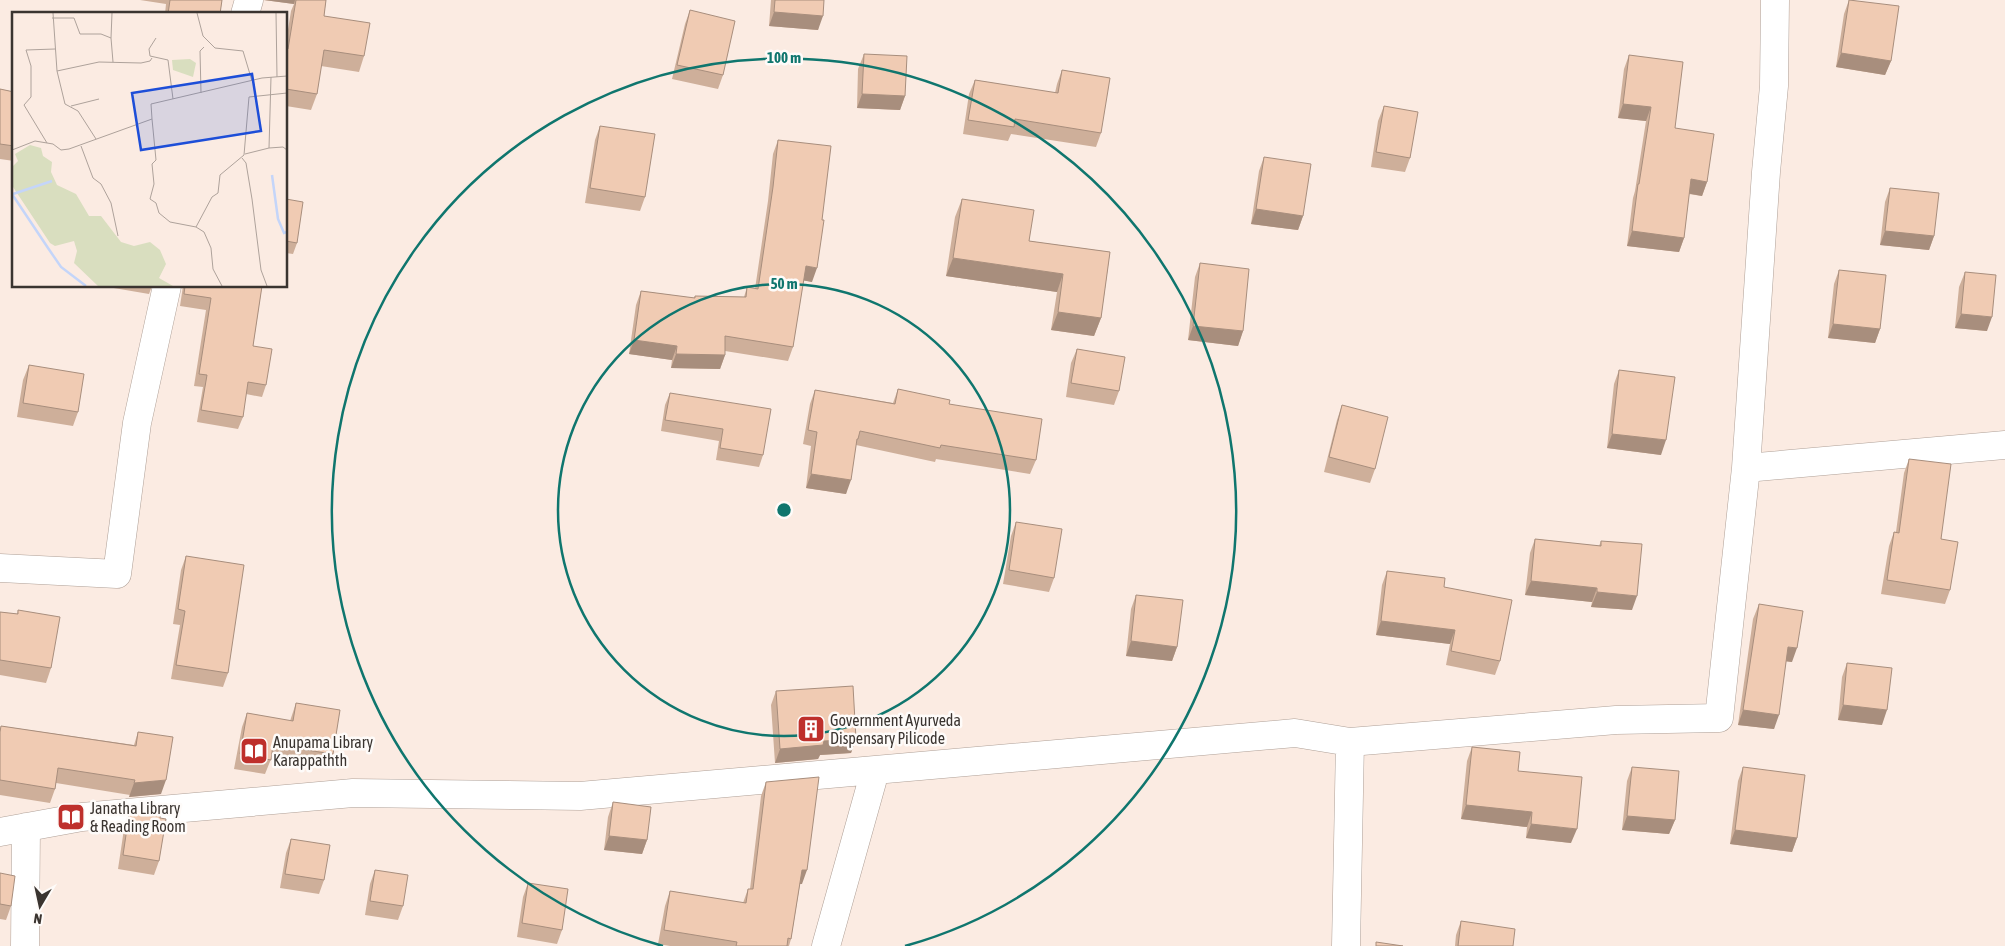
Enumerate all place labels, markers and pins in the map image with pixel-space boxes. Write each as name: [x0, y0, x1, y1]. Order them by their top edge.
centre of rings: [775, 501, 793, 519]
place label: Government Ayurveda Dispensary Pilicode: [830, 711, 961, 748]
building icon: Government Ayurveda Dispensary Pilicode: [796, 714, 826, 744]
place label: Anupama Library Karappathth: [273, 733, 374, 770]
library icon: Anupama Library Karappathth: [239, 736, 269, 766]
place label: Janatha Library & Reading Room: [90, 799, 186, 836]
library icon: Janatha Library & Reading Room: [56, 802, 86, 832]

